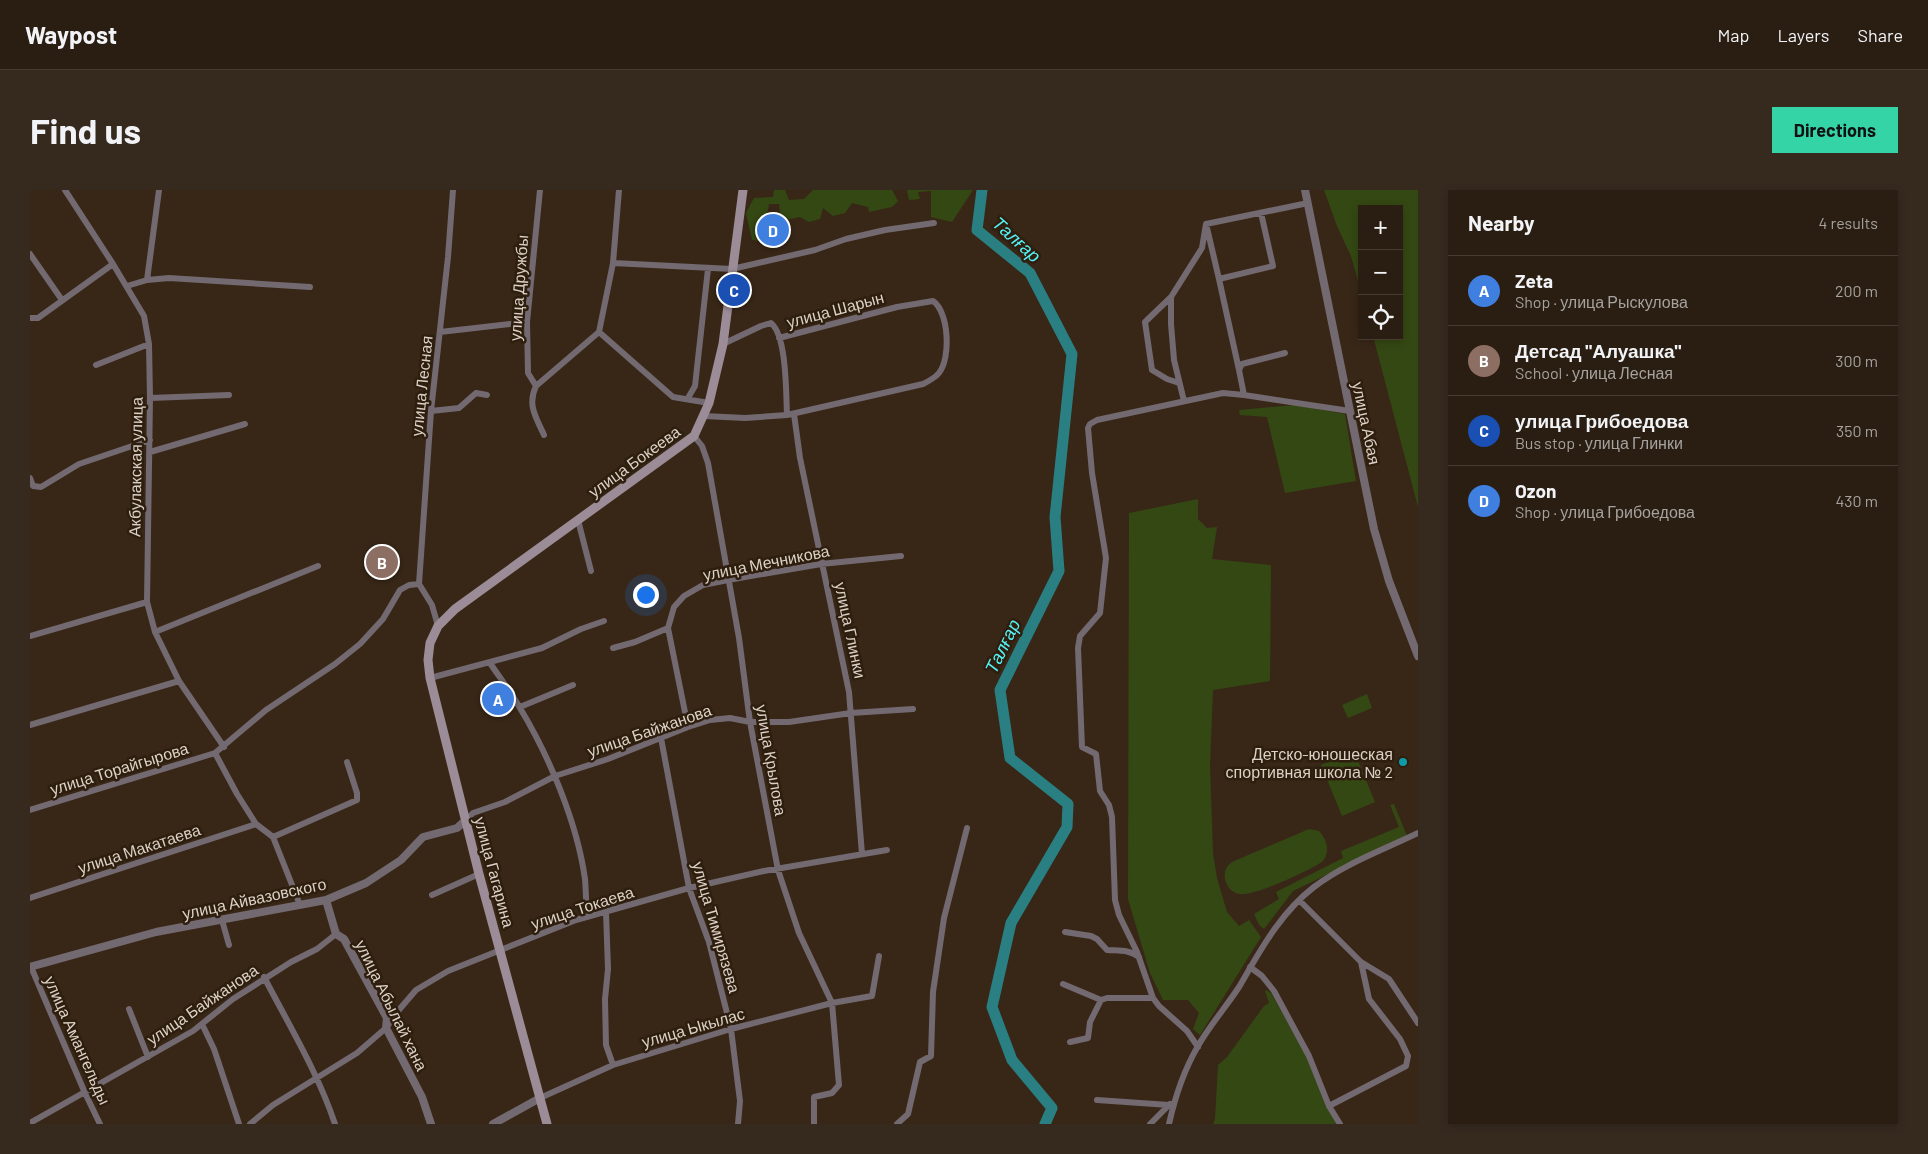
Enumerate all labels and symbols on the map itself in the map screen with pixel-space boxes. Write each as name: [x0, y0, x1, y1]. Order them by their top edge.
pin: D: [757, 211, 789, 249]
water label: Талғар: [988, 212, 1046, 266]
street label: улица Дружбы: [505, 234, 531, 342]
pin: C: [718, 271, 750, 309]
street label: улица Шарын: [784, 287, 886, 331]
street label: улица Лесная: [406, 335, 436, 437]
street label: улица Абая: [1349, 380, 1385, 466]
street label: Акбулакская улица: [124, 397, 146, 537]
street label: улица Бокеева: [584, 421, 684, 501]
street label: улица Мечникова: [701, 540, 831, 584]
pin: B: [366, 543, 398, 581]
street label: улица Глинки: [832, 580, 870, 680]
your location: [633, 582, 659, 608]
water label: Талғар: [980, 615, 1024, 677]
pin: A: [482, 680, 514, 718]
street label: улица Байжанова: [584, 700, 714, 760]
street label: улица Крылова: [753, 703, 791, 817]
street label: улица Торайгырова: [48, 738, 191, 798]
place label: Детско-юношеская спортивная школа № 2: [1226, 744, 1393, 781]
marker: Детско-юношеская спортивная школа № 2: [1397, 756, 1409, 768]
street label: улица Гагарина: [471, 815, 519, 930]
street label: улица Макатаева: [75, 819, 203, 877]
street label: улица Тимирязева: [689, 859, 745, 995]
street label: улица Айвазовского: [180, 873, 328, 923]
street label: улица Токаева: [528, 881, 636, 933]
street label: улица Абылай хана: [352, 936, 432, 1074]
street label: улица Байжанова: [143, 960, 261, 1048]
street label: улица Амангельды: [41, 973, 115, 1107]
street label: улица Ыкылас: [639, 1003, 747, 1051]

